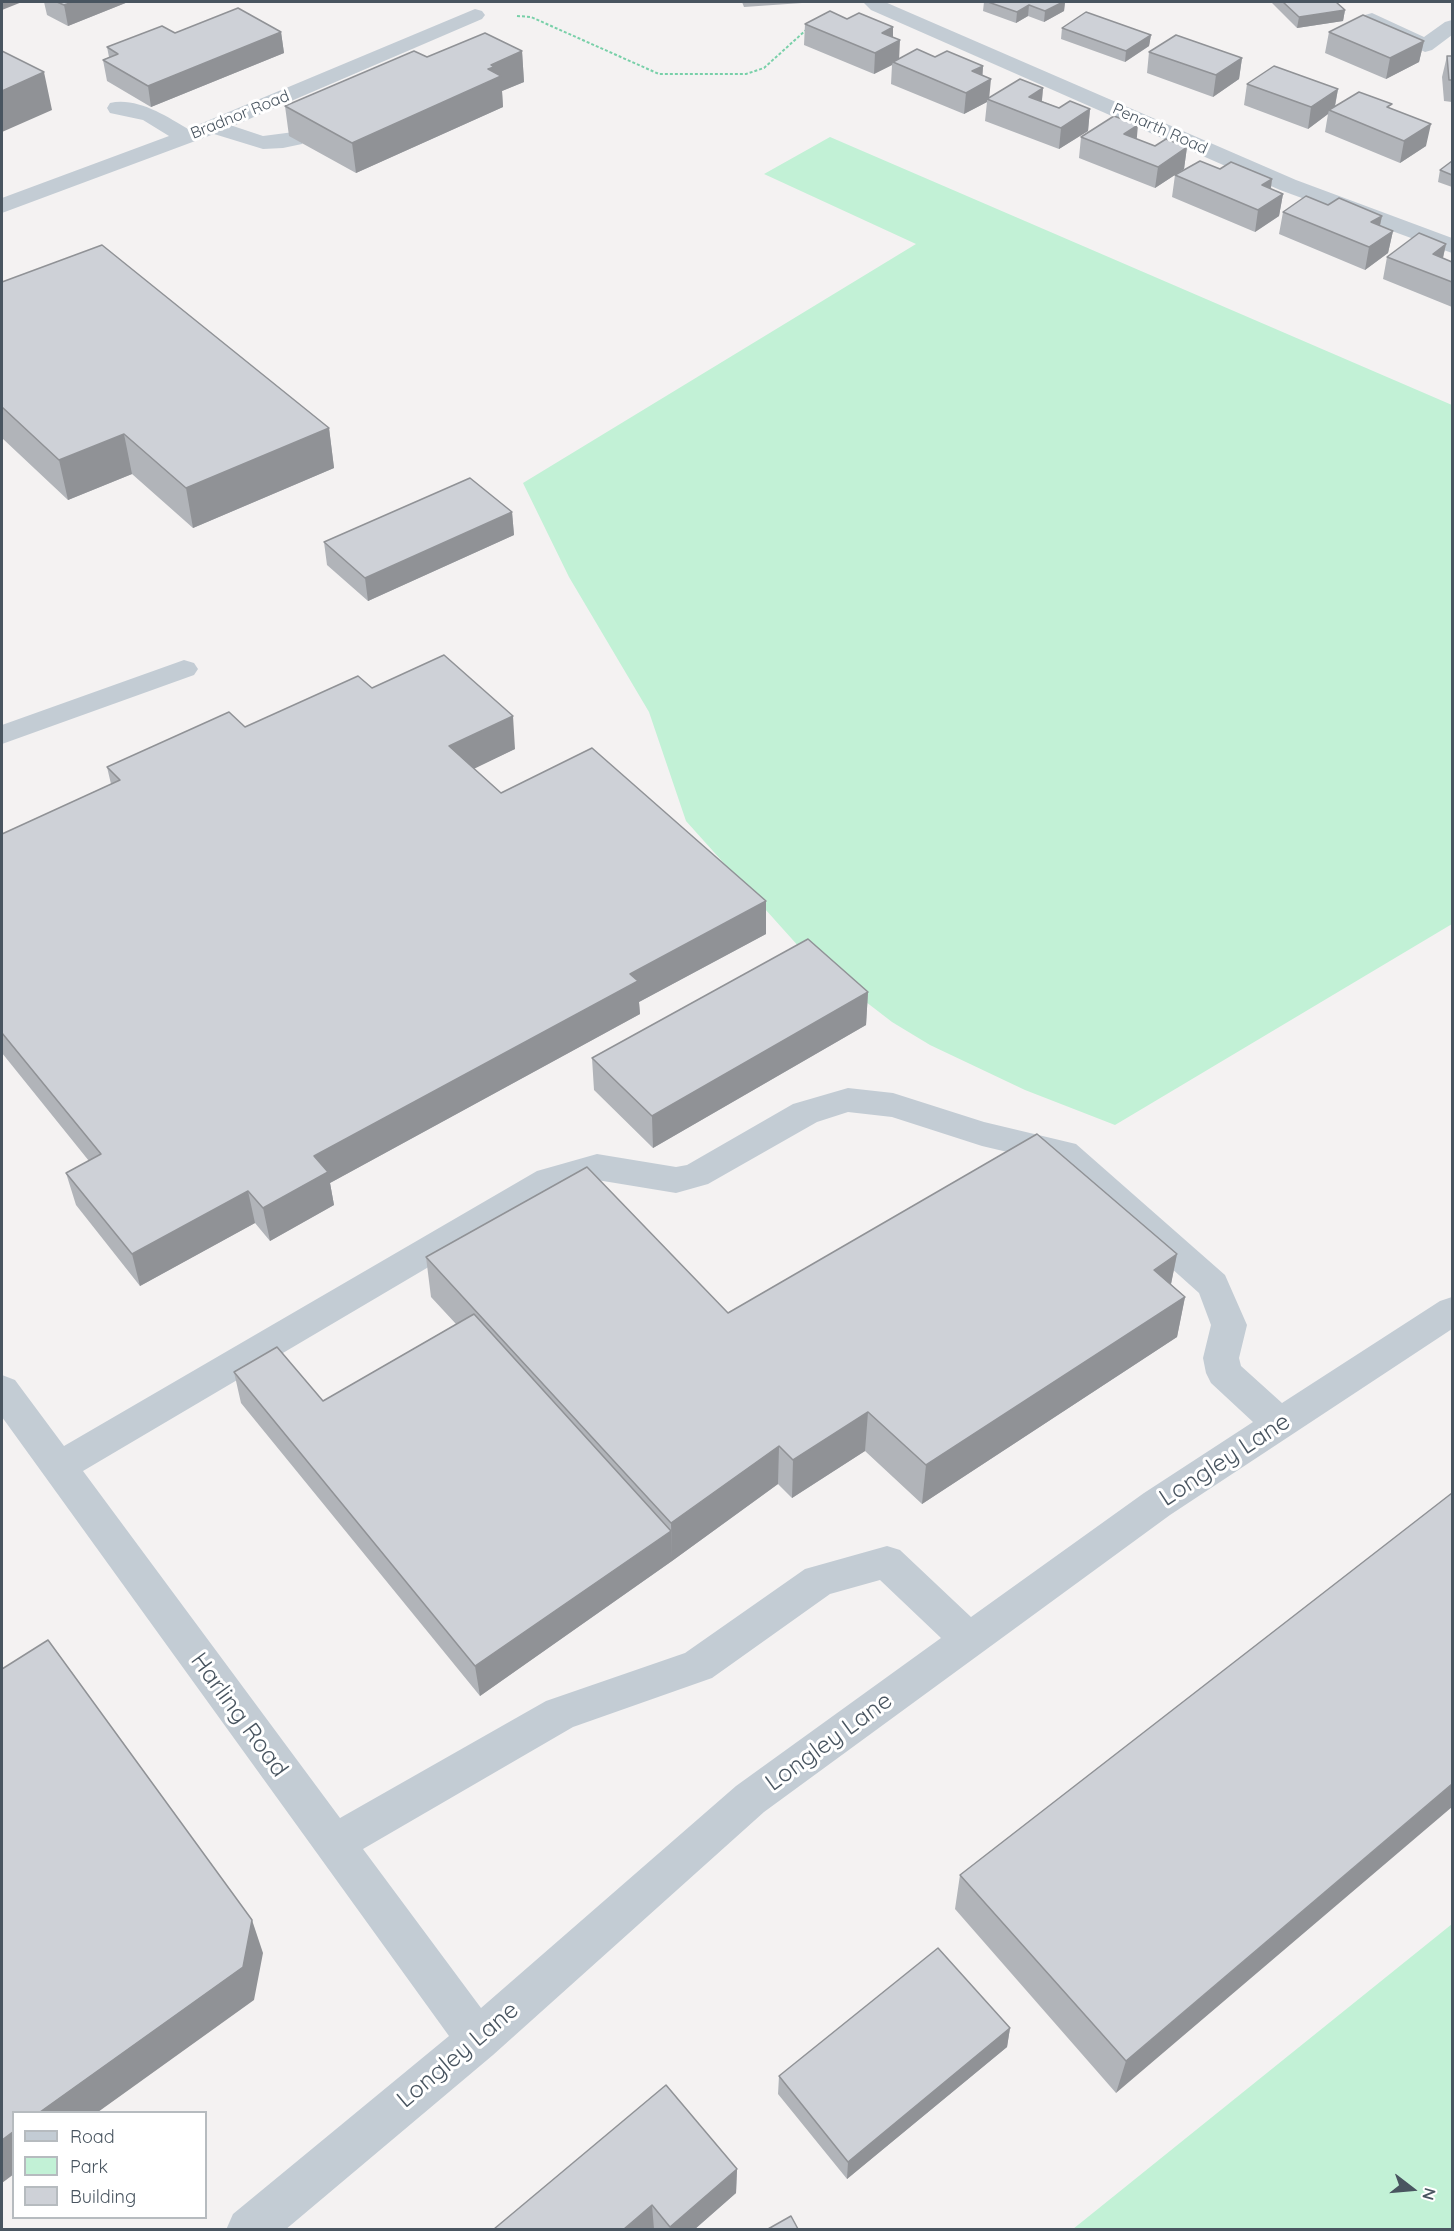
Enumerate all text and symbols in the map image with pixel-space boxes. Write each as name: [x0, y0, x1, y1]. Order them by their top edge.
street label: Bradnor Road: [188, 86, 292, 144]
street label: Penarth Road: [1109, 99, 1211, 159]
street label: Longley Lane: [1154, 1407, 1296, 1513]
street label: Harling Road: [184, 1647, 294, 1783]
street label: Longley Lane: [760, 1686, 898, 1798]
street label: Longley Lane: [391, 1996, 525, 2114]
legend: [12, 2111, 207, 2219]
text: Road: [70, 2125, 115, 2148]
text: Park: [70, 2155, 108, 2178]
north arrow: [1382, 2159, 1442, 2219]
text: Building: [70, 2185, 136, 2208]
text: N: [1418, 2186, 1441, 2202]

